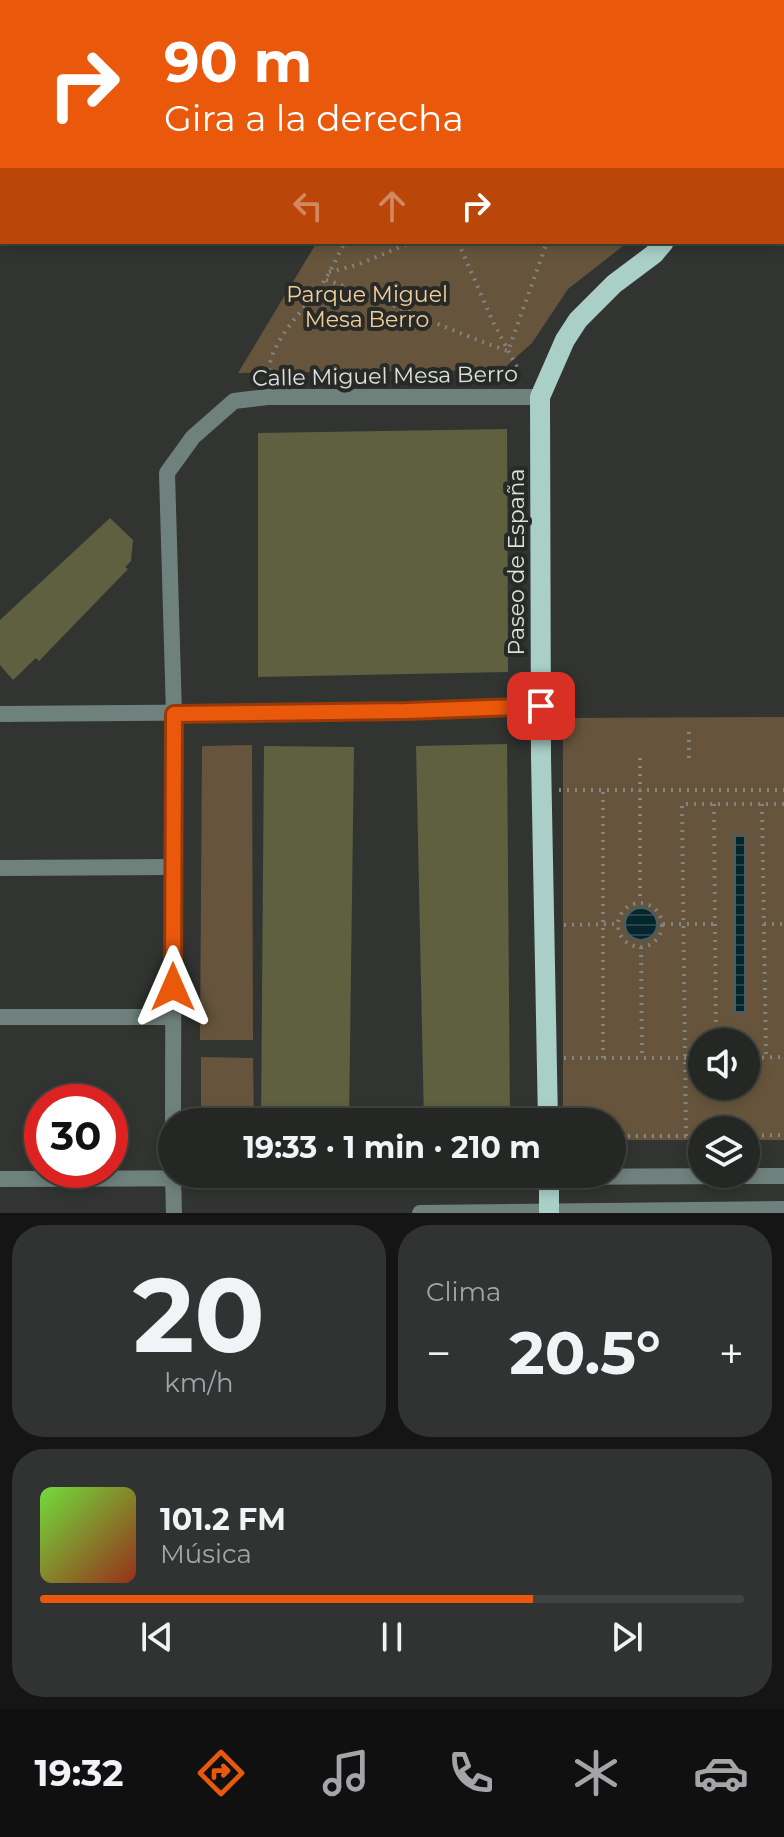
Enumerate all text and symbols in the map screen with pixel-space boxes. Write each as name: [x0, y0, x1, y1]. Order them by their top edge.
text: 90 m: [164, 28, 312, 96]
icon: right: [32, 32, 136, 136]
text: Gira a la derecha: [164, 96, 464, 140]
icon: left: [286, 184, 330, 228]
icon: ahead: [370, 184, 414, 228]
icon: right: [454, 184, 498, 228]
park label: Parque Miguel Mesa Berro: [286, 281, 448, 333]
street label: Calle Miguel Mesa Berro: [252, 360, 518, 392]
street label: Paseo de España: [503, 469, 530, 655]
pin: [507, 672, 575, 740]
icon: arrive: [519, 684, 563, 728]
position arrow: [131, 945, 215, 1029]
map controls: [688, 1028, 760, 1188]
button: sound: [688, 1028, 760, 1100]
speed limit sign: 30: [24, 1084, 128, 1188]
button: layers: [688, 1116, 760, 1188]
text: 19:33 · 1 min · 210 m: [243, 1129, 541, 1166]
text: 20: [133, 1251, 265, 1378]
text: Clima: [426, 1276, 501, 1308]
text: 20.5°: [509, 1316, 661, 1389]
text: −: [426, 1326, 451, 1380]
text: +: [719, 1326, 744, 1380]
text: km/h: [164, 1367, 234, 1399]
text: 101.2 FM: [160, 1501, 286, 1538]
text: Música: [160, 1538, 252, 1570]
icon: previous: [135, 1615, 179, 1659]
icon: pause: [370, 1615, 414, 1659]
icon: next: [605, 1615, 649, 1659]
icon: directions: [193, 1745, 249, 1801]
icon: music: [318, 1745, 374, 1801]
icon: phone: [443, 1745, 499, 1801]
icon: climate: [568, 1745, 624, 1801]
icon: car: [693, 1745, 749, 1801]
text: 19:32: [35, 1751, 123, 1795]

